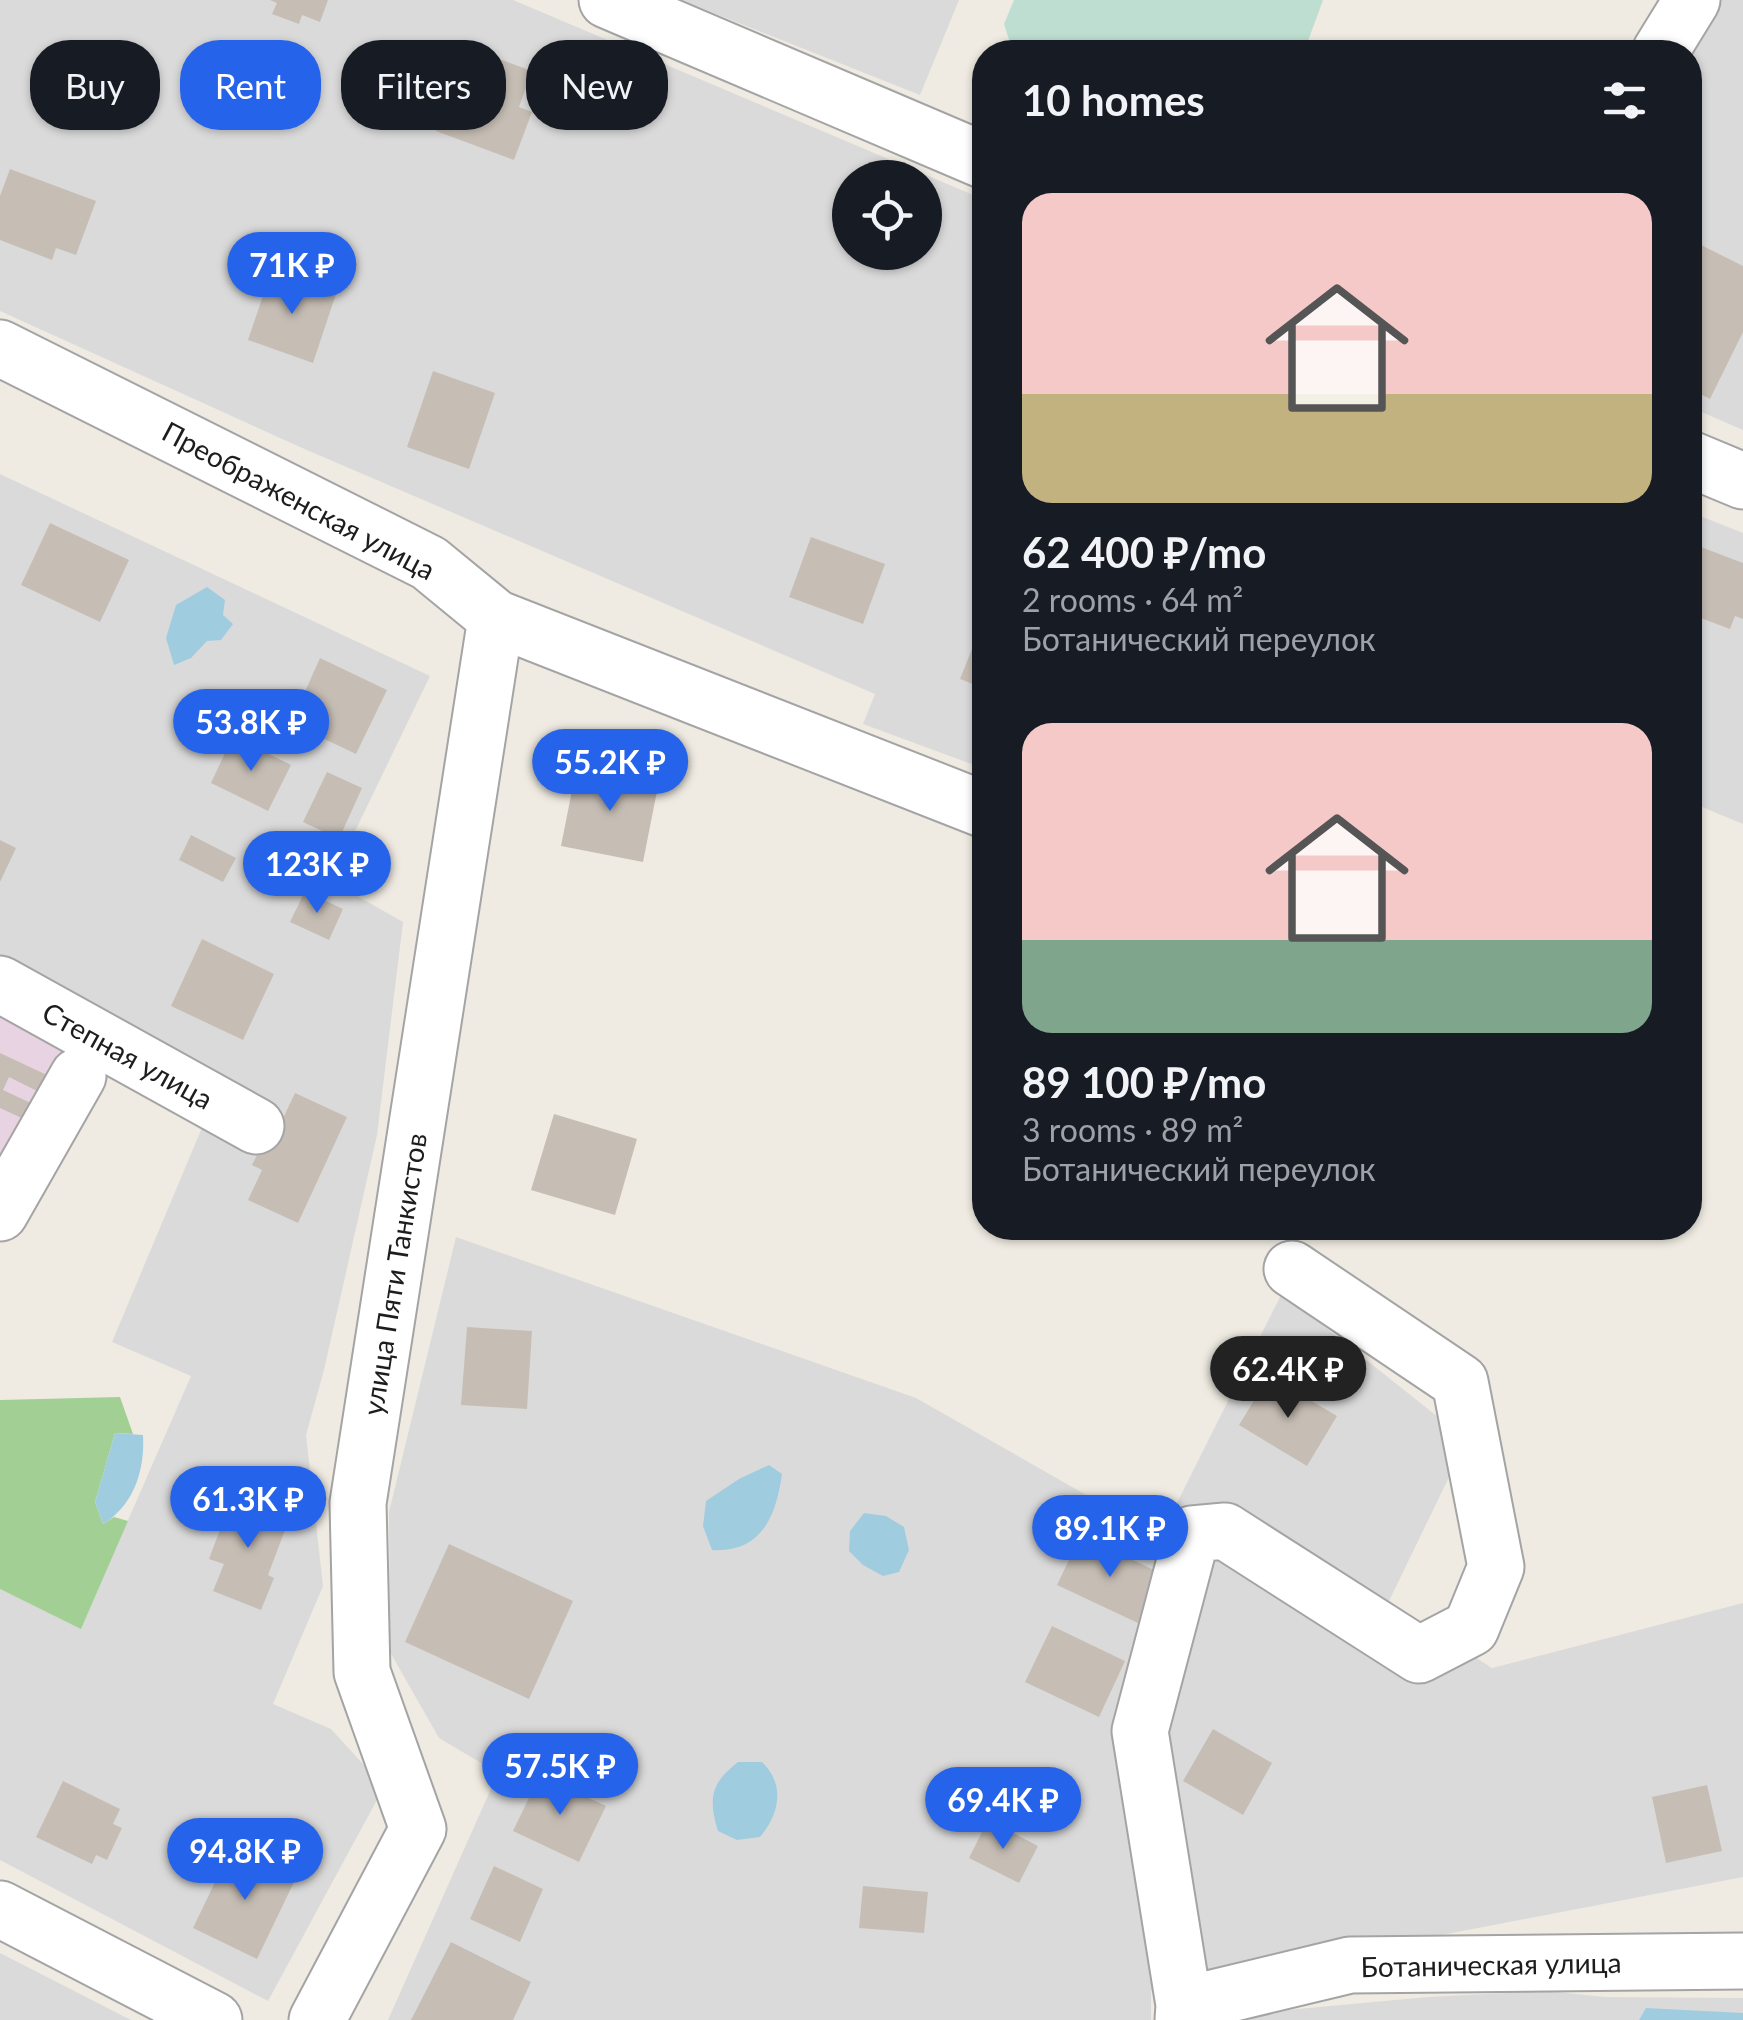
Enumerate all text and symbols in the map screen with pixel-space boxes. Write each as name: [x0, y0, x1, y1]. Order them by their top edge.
chip: Buy: [30, 40, 160, 130]
chip: Rent: [180, 40, 321, 130]
chip: Filters: [341, 40, 506, 130]
chip: New: [526, 40, 668, 130]
icon: filters: [1597, 73, 1652, 128]
text: 10 homes: [1022, 75, 1205, 125]
map controls: [832, 160, 942, 270]
button: locate: [832, 160, 942, 270]
pin: 71K ₽: [222, 232, 362, 317]
text: 71K ₽: [249, 245, 335, 284]
icon: home: [1247, 258, 1427, 438]
street label: Преображенская улица: [157, 414, 441, 586]
text: 62 400 ₽/mo: [1022, 527, 1266, 577]
text: 2 rooms · 64 m²: [1022, 580, 1243, 619]
text: Ботанический переулок: [1022, 619, 1376, 658]
pin: 53.8K ₽: [159, 689, 343, 774]
text: 53.8K ₽: [195, 702, 307, 741]
pin: 55.2K ₽: [518, 729, 702, 814]
text: 55.2K ₽: [554, 742, 666, 781]
icon: home: [1247, 788, 1427, 968]
pin: 123K ₽: [236, 831, 398, 916]
text: 123K ₽: [265, 844, 369, 883]
street label: Степная улица: [37, 994, 219, 1116]
text: 89 100 ₽/mo: [1022, 1057, 1266, 1107]
text: 3 rooms · 89 m²: [1022, 1110, 1243, 1149]
street label: улица Пяти Танкистов: [355, 1130, 433, 1418]
text: Ботанический переулок: [1022, 1149, 1376, 1188]
pin: 62.4K ₽: [1196, 1336, 1380, 1421]
text: 62.4K ₽: [1232, 1349, 1344, 1388]
pin: 61.3K ₽: [156, 1466, 340, 1551]
text: 61.3K ₽: [192, 1479, 304, 1518]
pin: 89.1K ₽: [1018, 1495, 1202, 1580]
text: 89.1K ₽: [1054, 1508, 1166, 1547]
pin: 57.5K ₽: [468, 1733, 652, 1818]
text: 57.5K ₽: [504, 1746, 616, 1785]
pin: 69.4K ₽: [911, 1767, 1095, 1852]
text: 69.4K ₽: [947, 1780, 1059, 1819]
pin: 94.8K ₽: [153, 1818, 337, 1903]
text: 94.8K ₽: [189, 1831, 301, 1870]
street label: Ботаническая улица: [1360, 1945, 1622, 1983]

